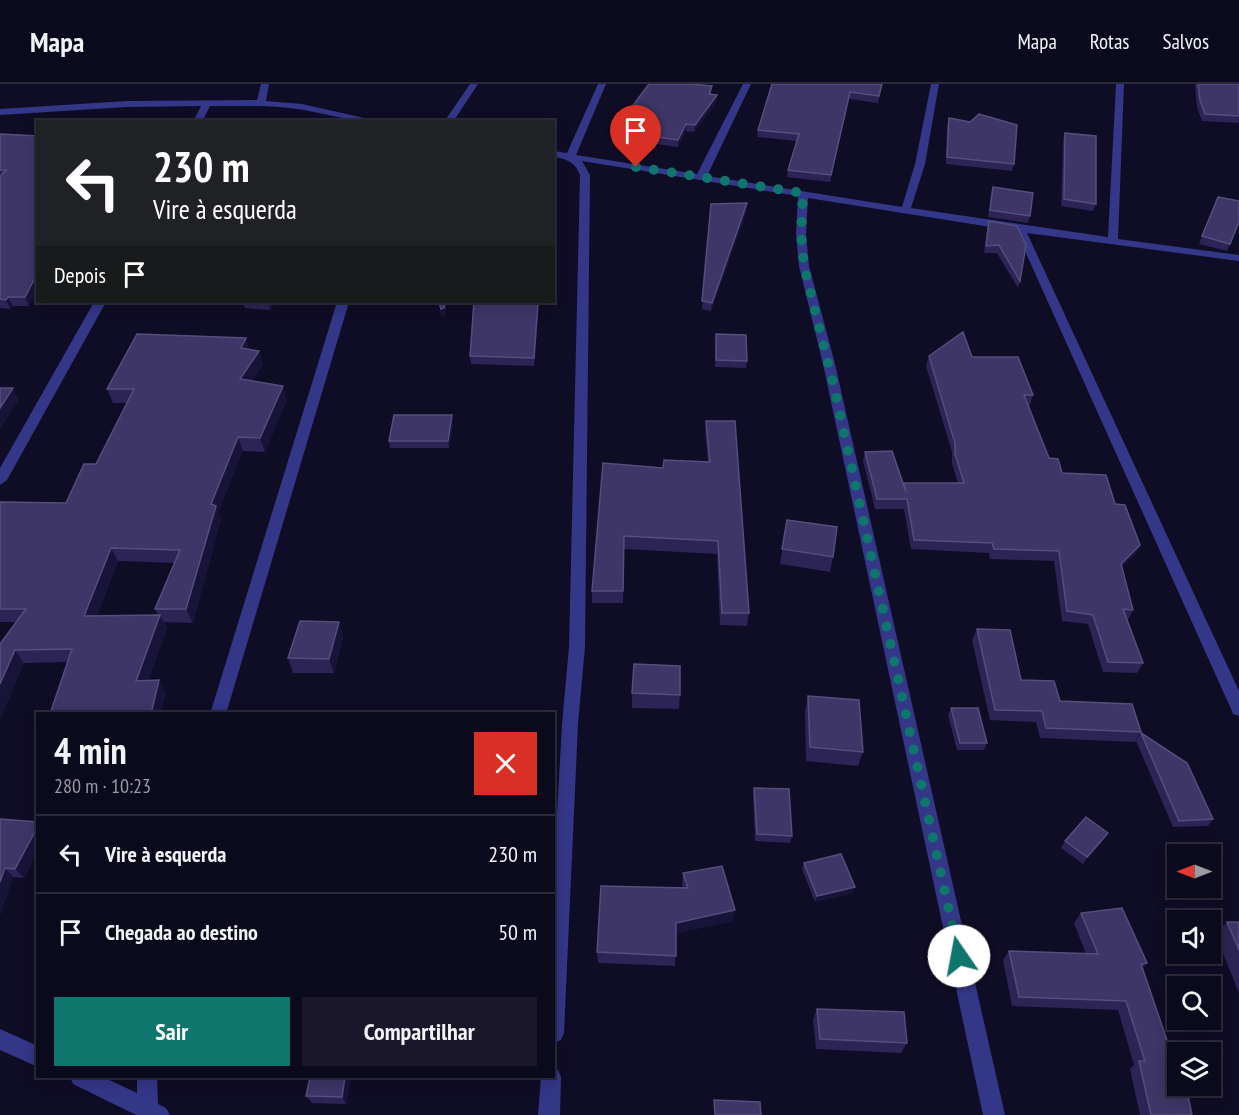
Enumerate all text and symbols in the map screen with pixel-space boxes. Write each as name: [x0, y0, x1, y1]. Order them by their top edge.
text: Mapa: [30, 23, 84, 60]
text: Mapa: [1017, 28, 1057, 55]
text: Rotas: [1090, 28, 1129, 55]
text: Salvos: [1162, 28, 1209, 55]
pin: [610, 105, 661, 167]
icon: arrive: [619, 114, 652, 147]
text: 230 m: [153, 139, 250, 194]
icon: left: [54, 144, 132, 222]
text: Vire à esquerda: [153, 192, 297, 226]
icon: arrive: [118, 258, 151, 291]
text: Depois: [54, 261, 106, 289]
text: 4 min: [54, 727, 127, 774]
button: close: [474, 732, 537, 795]
text: 280 m · 10:23: [54, 773, 151, 799]
icon: left: [54, 838, 87, 871]
text: Vire à esquerda: [105, 840, 226, 868]
text: 230 m: [488, 840, 537, 868]
north arrow: [1167, 844, 1221, 898]
map controls: [1167, 844, 1221, 1096]
button: sound: [1167, 910, 1221, 964]
icon: arrive: [54, 916, 87, 949]
text: Chegada ao destino: [105, 918, 258, 946]
text: 50 m: [498, 918, 537, 946]
position arrow: [927, 924, 991, 988]
button: search: [1167, 976, 1221, 1030]
button: Sair: [54, 997, 290, 1066]
button: Compartilhar: [302, 997, 537, 1066]
button: layers: [1167, 1042, 1221, 1096]

